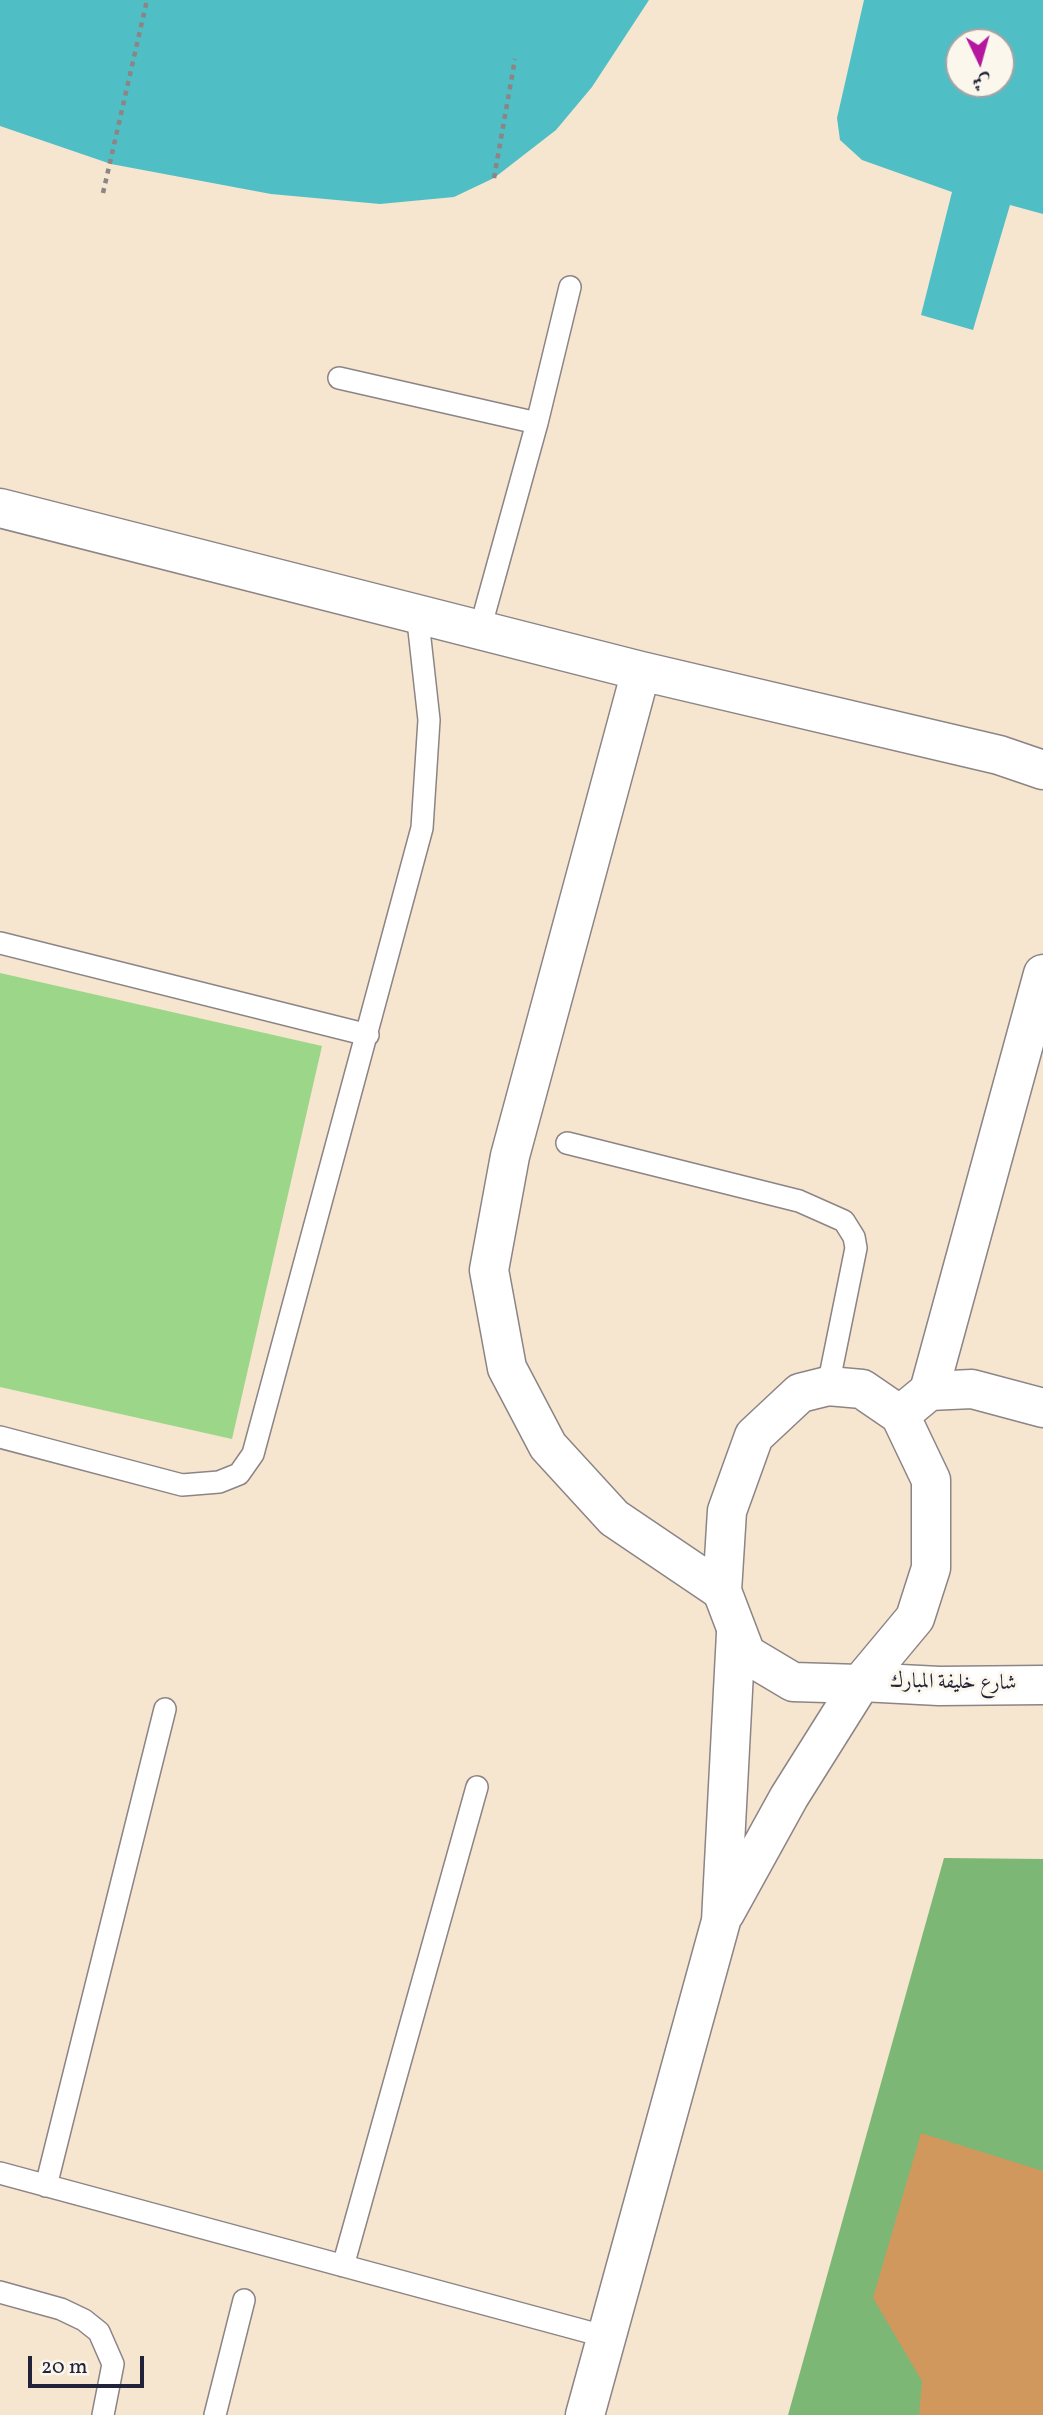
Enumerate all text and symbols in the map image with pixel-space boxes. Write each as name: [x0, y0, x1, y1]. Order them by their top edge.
north arrow: [945, 28, 1015, 98]
text: ش: [971, 68, 992, 96]
street label: شارع خليفة المبارك: [889, 1670, 1017, 1698]
scale bar: [32, 2342, 147, 2386]
text: 20 m: [41, 2353, 87, 2382]

